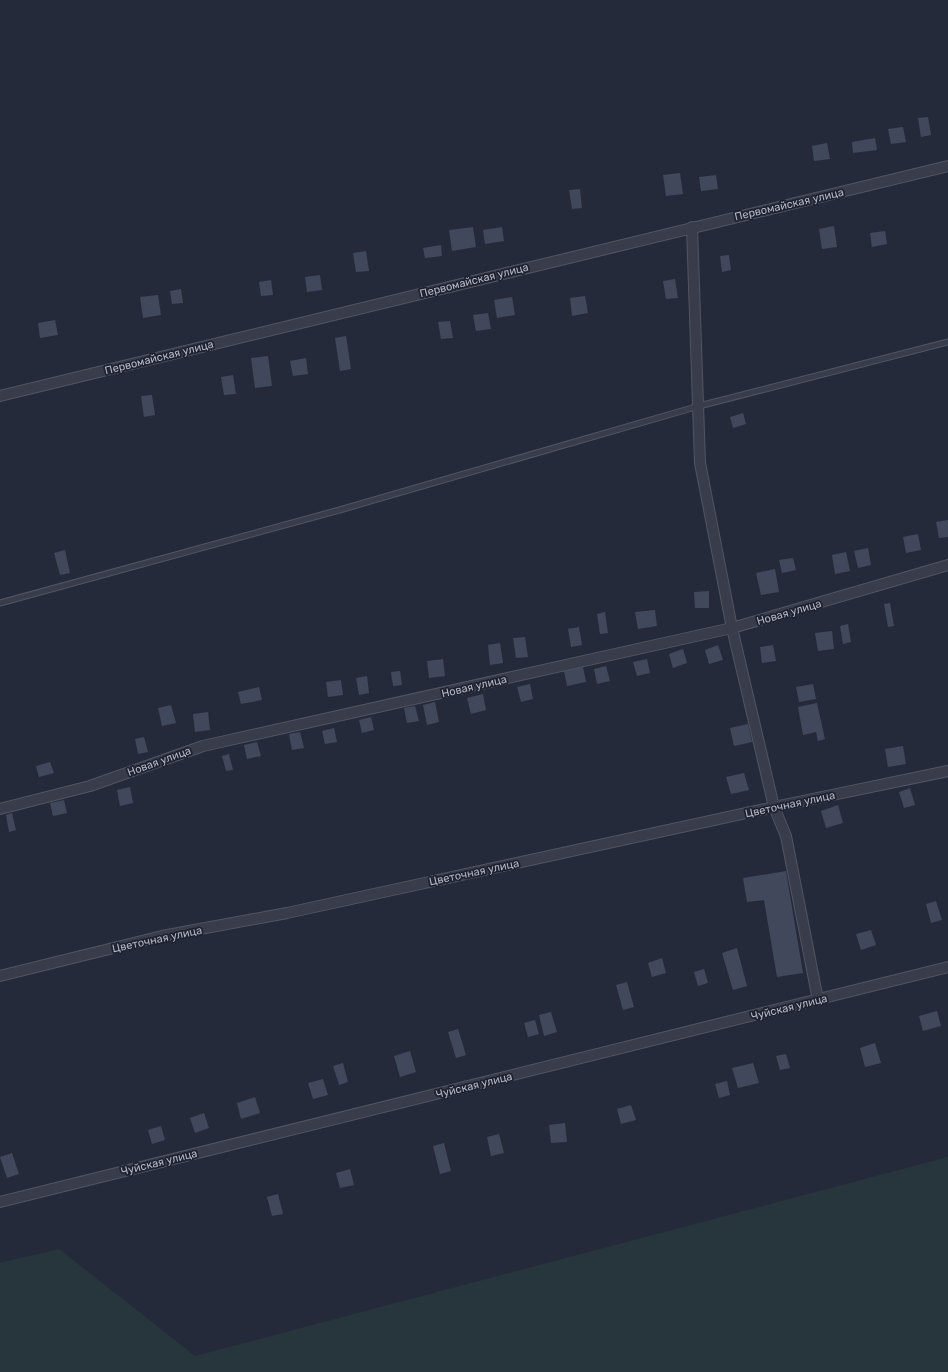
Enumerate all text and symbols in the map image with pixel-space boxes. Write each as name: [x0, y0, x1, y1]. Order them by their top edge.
street label: Первомайская улица: [733, 186, 845, 223]
street label: Первомайская улица: [418, 261, 530, 300]
street label: Первомайская улица: [103, 338, 215, 377]
street label: Новая улица: [755, 597, 823, 628]
street label: Новая улица: [440, 673, 508, 700]
street label: Новая улица: [126, 744, 193, 779]
street label: Цветочная улица: [744, 789, 836, 820]
street label: Цветочная улица: [428, 857, 520, 888]
street label: Цветочная улица: [111, 924, 203, 955]
street label: Чуйская улица: [750, 992, 829, 1023]
street label: Чуйская улица: [435, 1070, 514, 1101]
street label: Чуйская улица: [120, 1147, 199, 1178]

